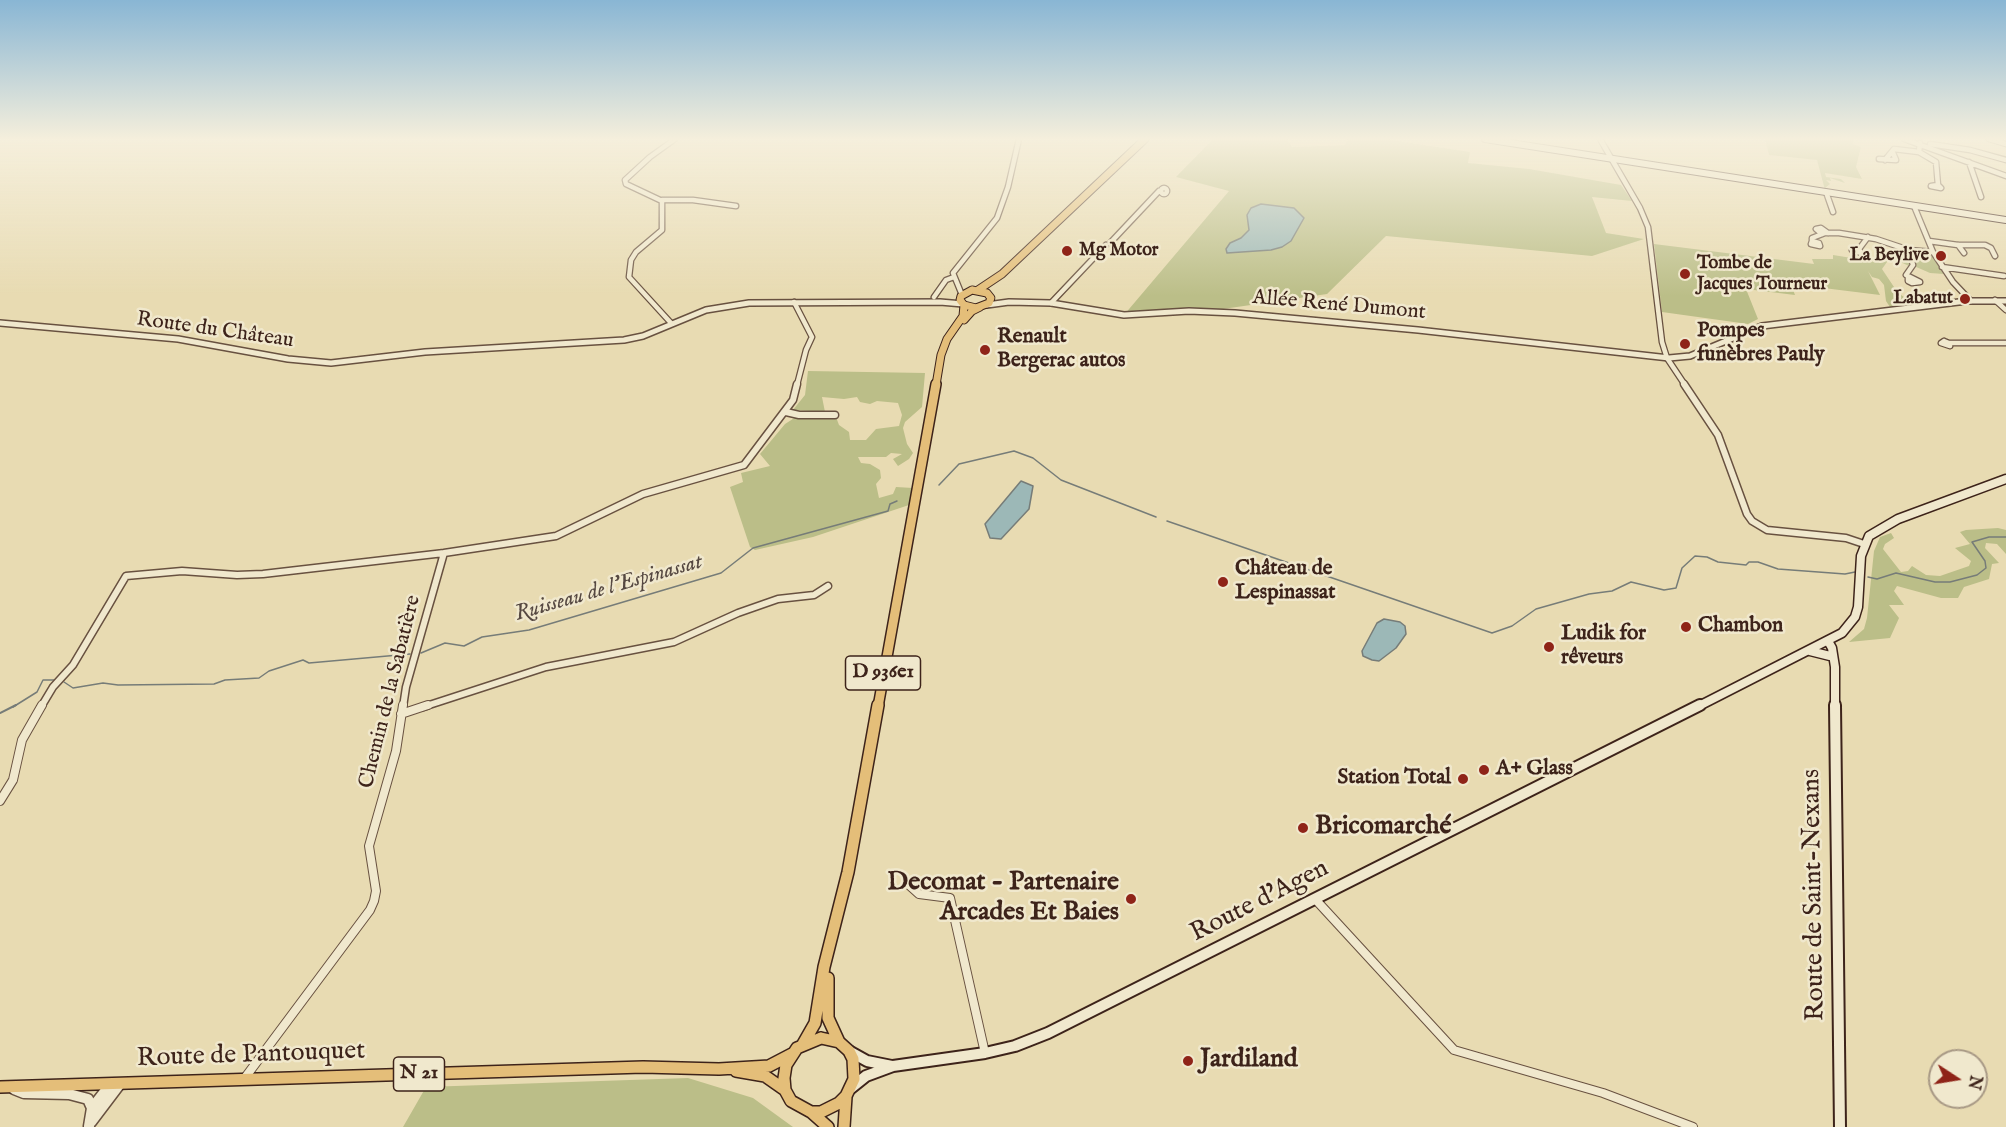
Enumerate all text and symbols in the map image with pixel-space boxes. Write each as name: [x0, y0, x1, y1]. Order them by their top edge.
place label: Mg Motor: [1079, 240, 1158, 262]
marker: Mg Motor: [1060, 244, 1074, 258]
place label: La Beylive: [1850, 245, 1929, 267]
marker: La Beylive: [1934, 249, 1948, 263]
place label: Tombe de Jacques Tourneur: [1697, 253, 1827, 296]
marker: Tombe de Jacques Tourneur: [1678, 267, 1692, 281]
street label: Allée René Dumont: [1251, 286, 1427, 326]
place label: Labatut: [1893, 288, 1953, 310]
marker: Labatut: [1958, 292, 1972, 306]
street label: Route du Château: [135, 308, 295, 354]
place label: Pompes funèbres Pauly: [1697, 319, 1825, 369]
place label: Renault Bergerac autos: [997, 325, 1125, 375]
marker: Pompes funèbres Pauly: [1678, 337, 1692, 351]
marker: Renault Bergerac autos: [978, 343, 992, 357]
water label: Ruisseau de l'Espinassat: [512, 550, 706, 628]
place label: Château de Lespinassat: [1235, 557, 1335, 607]
marker: Château de Lespinassat: [1216, 575, 1230, 589]
street label: Chemin de la Sabatière: [355, 593, 427, 791]
place label: Chambon: [1698, 614, 1783, 640]
marker: Chambon: [1679, 620, 1693, 634]
place label: Ludik for rêveurs: [1561, 622, 1646, 672]
marker: Ludik for rêveurs: [1542, 640, 1556, 654]
road number: D 936e1: [846, 656, 920, 690]
place label: A+ Glass: [1496, 757, 1573, 783]
marker: A+ Glass: [1477, 763, 1491, 777]
place label: Station Total: [1337, 766, 1451, 792]
street label: Route de Saint-Nexans: [1797, 769, 1833, 1021]
marker: Station Total: [1456, 772, 1470, 786]
place label: Bricomarché: [1315, 812, 1452, 844]
marker: Bricomarché: [1296, 821, 1310, 835]
street label: Route d'Agen: [1186, 854, 1334, 950]
place label: Decomat - Partenaire Arcades Et Baies: [887, 868, 1119, 930]
marker: Decomat - Partenaire Arcades Et Baies: [1124, 892, 1138, 906]
street label: Route de Pantouquet: [136, 1036, 366, 1076]
place label: Jardiland: [1200, 1045, 1298, 1077]
north arrow: [1928, 1049, 1988, 1109]
marker: Jardiland: [1181, 1054, 1195, 1068]
road number: N 21: [394, 1057, 444, 1091]
text: N: [1962, 1073, 1985, 1091]

